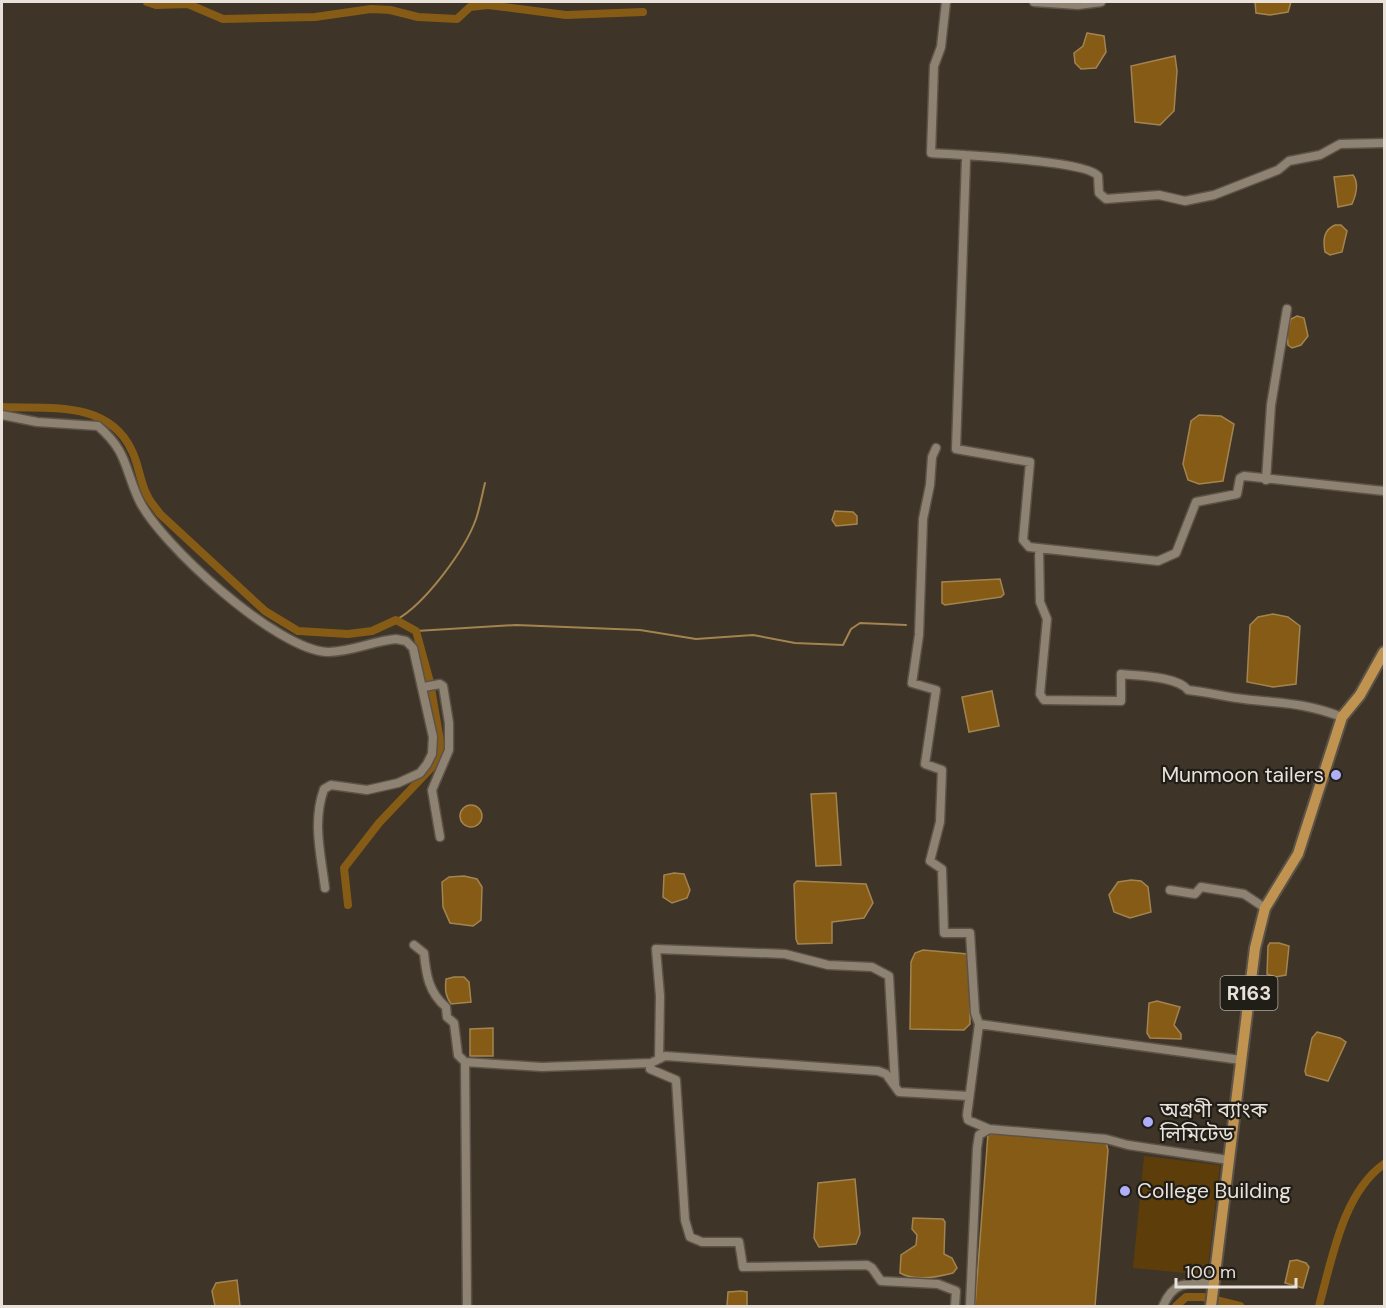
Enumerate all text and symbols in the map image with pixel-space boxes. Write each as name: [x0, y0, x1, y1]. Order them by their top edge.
place label: Munmoon tailers: [1161, 761, 1324, 789]
marker: Munmoon tailers: [1329, 768, 1343, 782]
road number: R163: [1220, 976, 1278, 1010]
place label: অগ্রণী ব্যাংক লিমিটেড: [1159, 1096, 1269, 1148]
marker: অগ্রণী ব্যাংক লিমিটেড: [1141, 1115, 1155, 1129]
place label: College Building: [1137, 1177, 1291, 1205]
marker: College Building: [1118, 1184, 1132, 1198]
scale bar: [1176, 1251, 1296, 1289]
text: 100 m: [1185, 1260, 1236, 1284]

